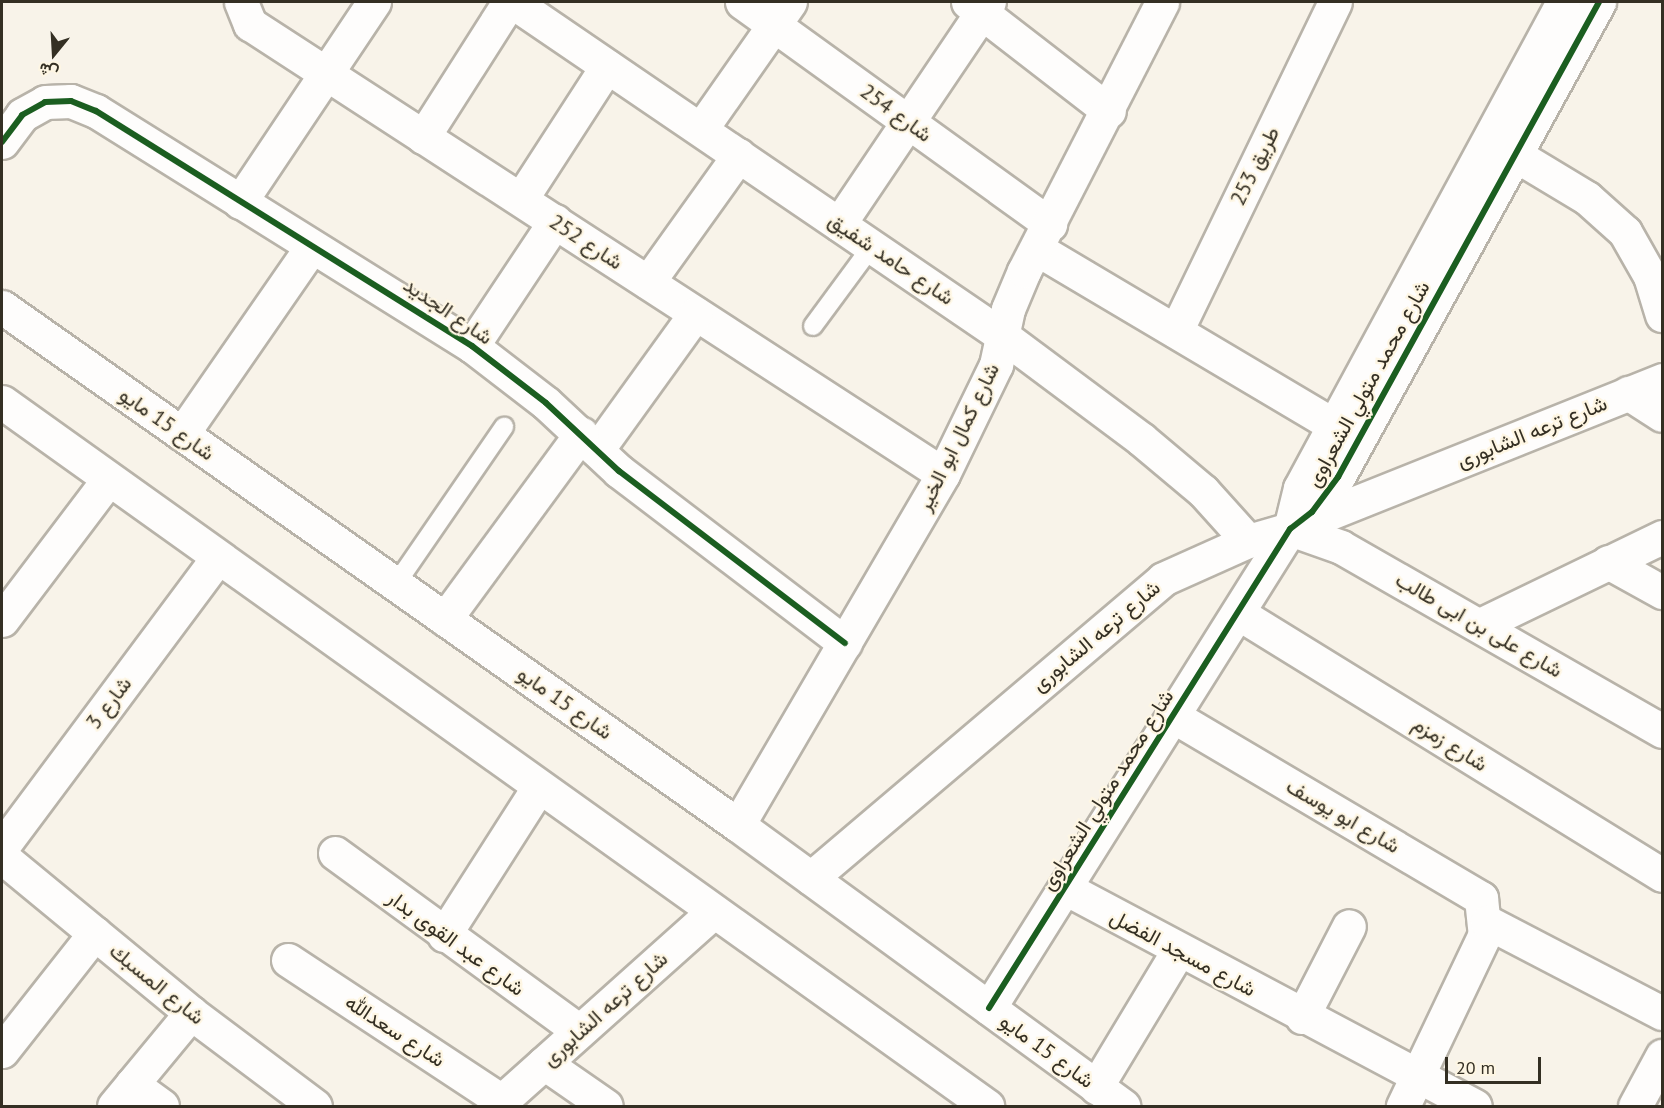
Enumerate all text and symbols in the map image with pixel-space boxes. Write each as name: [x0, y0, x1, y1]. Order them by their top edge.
north arrow: [24, 24, 84, 84]
text: ش: [36, 59, 61, 84]
street label: شارع 254: [855, 79, 937, 147]
street label: طريق 253: [1225, 123, 1285, 209]
street label: شارع حامد شفيق: [823, 208, 959, 310]
street label: شارع 252: [545, 209, 627, 275]
street label: شارع الجديد: [399, 272, 497, 350]
street label: شارع محمد متولي الشعراوى: [1301, 276, 1435, 492]
street label: شارع كمال ابو الخير: [911, 359, 1005, 515]
street label: شارع 15 مايو: [115, 382, 219, 466]
street label: شارع ترعه الشابورى: [1453, 390, 1611, 474]
street label: شارع على بن ابى طالب: [1391, 567, 1567, 683]
street label: شارع ترعه الشابورى: [1027, 575, 1165, 697]
street label: شارع 15 مايو: [513, 661, 617, 745]
street label: شارع 3: [81, 672, 137, 734]
street label: شارع محمد متولي الشعراوى: [1035, 685, 1179, 895]
street label: شارع زمزم: [1408, 711, 1492, 777]
street label: شارع ابو يوسف: [1282, 773, 1404, 859]
street label: شارع عبد القوى بدار: [382, 885, 530, 1001]
street label: شارع مسجد الفضل: [1106, 904, 1260, 1002]
street label: شارع المسبك: [104, 938, 210, 1030]
street label: شارع ترعه الشابورى: [537, 946, 673, 1072]
street label: شارع سعدالله: [340, 989, 450, 1073]
street label: شارع 15 مايو: [995, 1008, 1099, 1094]
scale bar: [1448, 1045, 1544, 1083]
text: 20 m: [1456, 1056, 1495, 1079]

